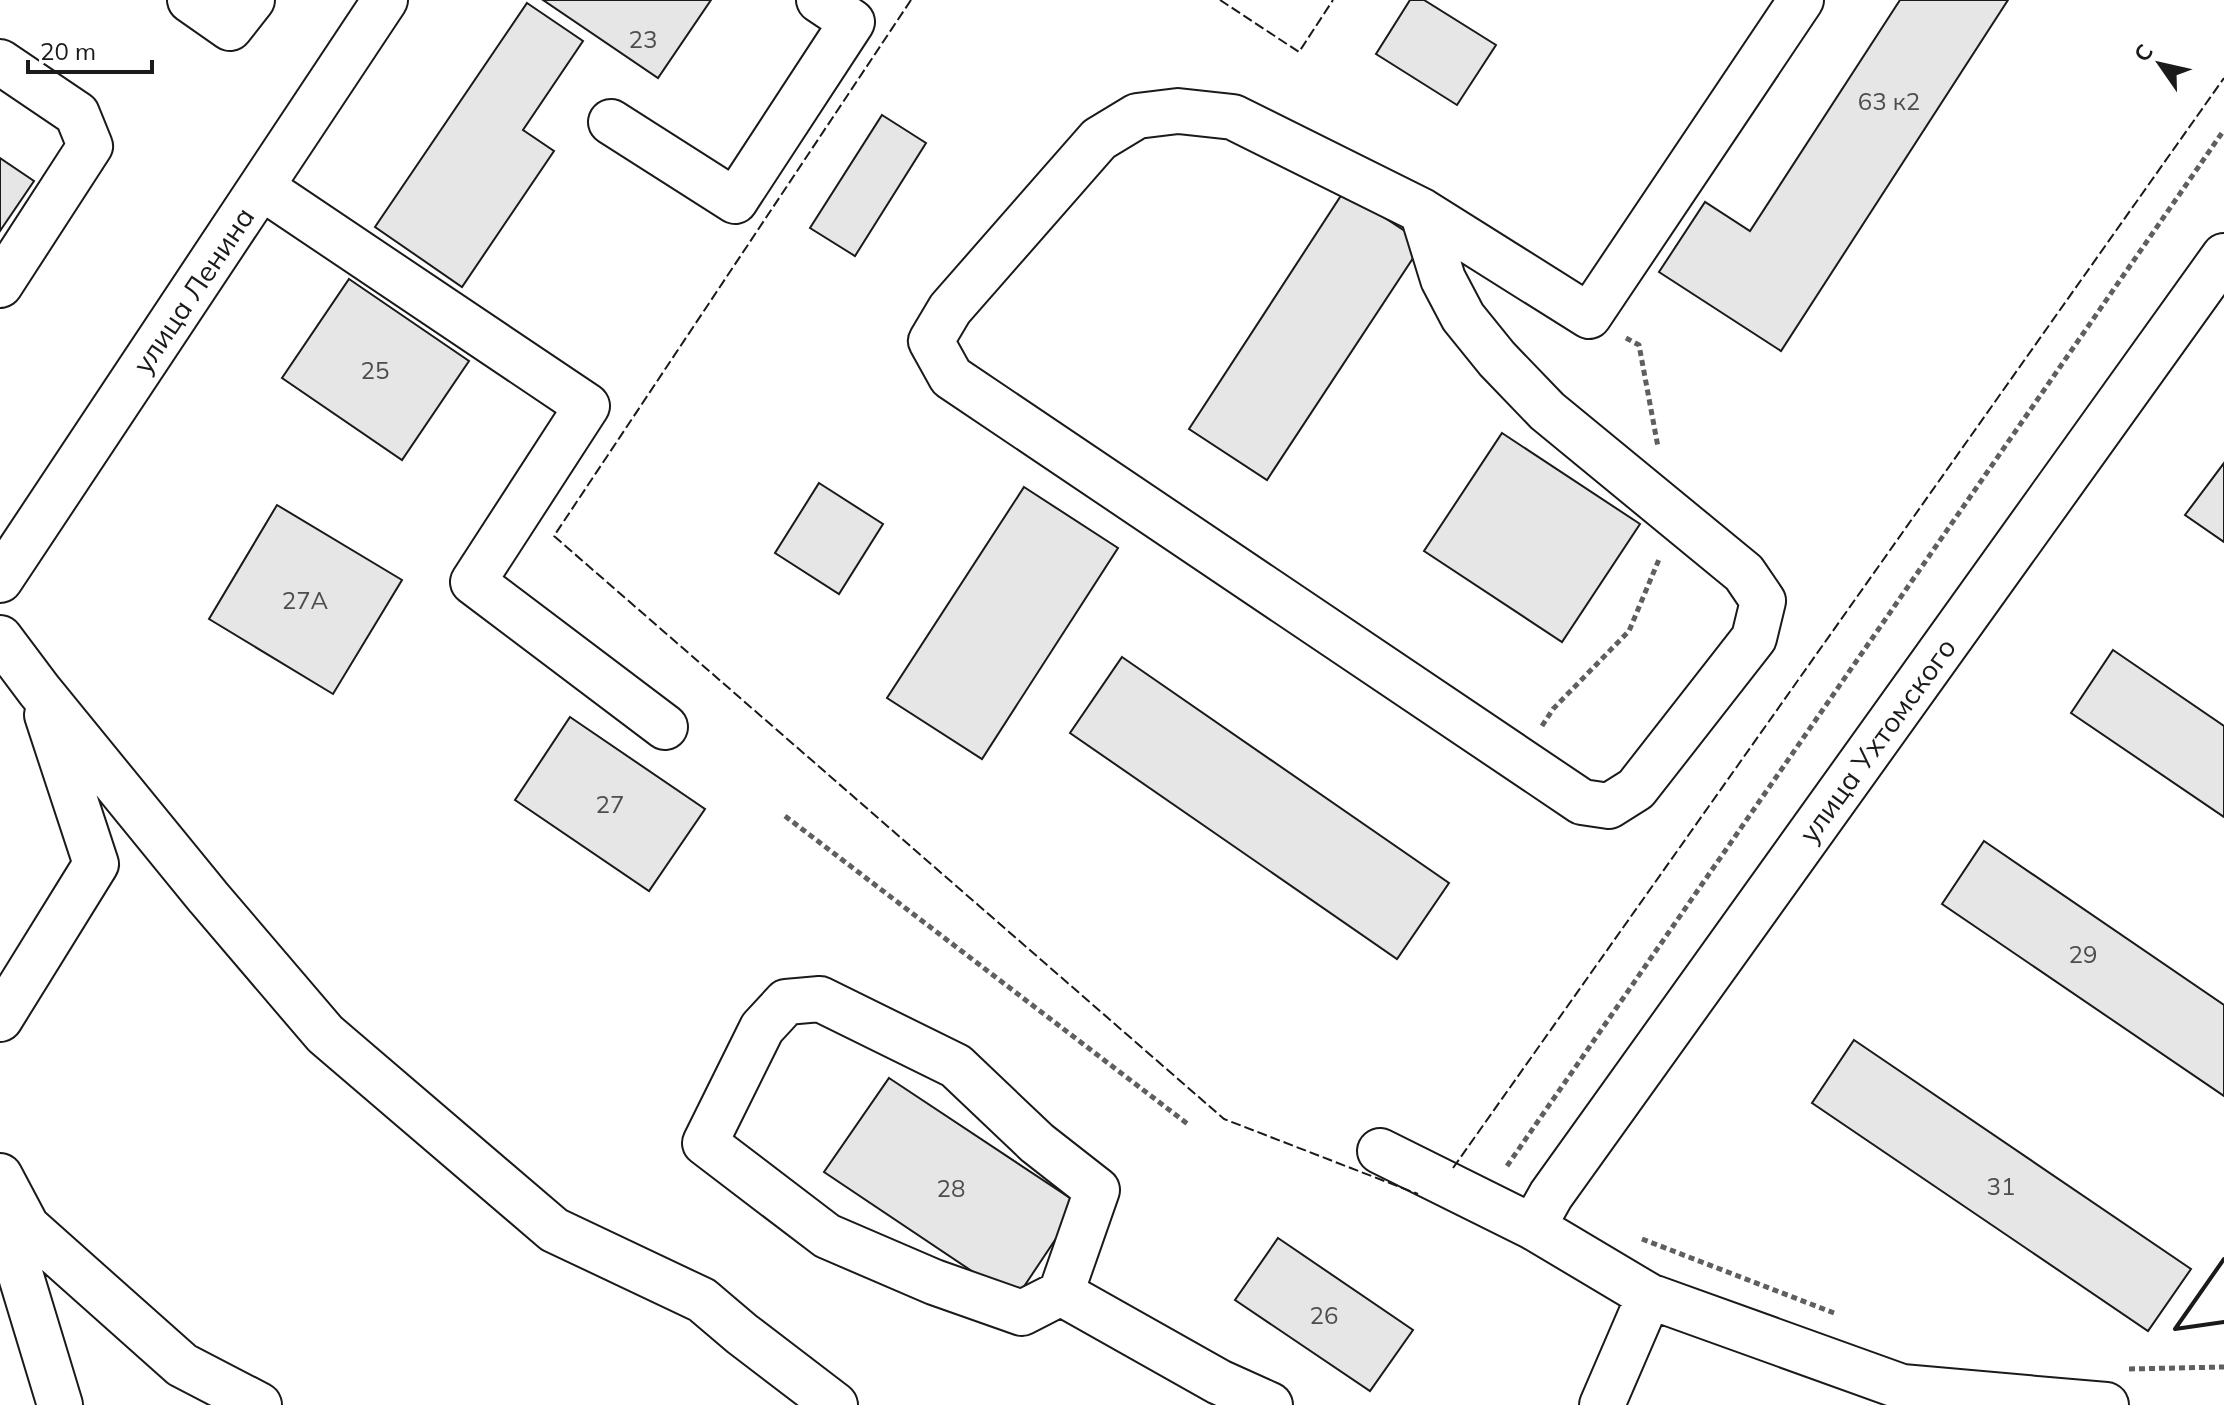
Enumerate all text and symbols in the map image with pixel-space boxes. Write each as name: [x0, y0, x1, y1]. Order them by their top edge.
scale bar: [28, 24, 152, 74]
house number: 23: [629, 24, 657, 54]
north arrow: [2120, 24, 2200, 104]
text: 20 m: [40, 36, 96, 66]
text: С: [2128, 39, 2159, 67]
house number: 63 к2: [1858, 86, 1920, 116]
street label: улица Ленина: [125, 200, 261, 380]
house number: 25: [361, 355, 389, 385]
house number: 27А: [282, 585, 329, 615]
street label: улица Ухтомского: [1791, 631, 1963, 849]
house number: 27: [596, 789, 624, 819]
house number: 29: [2069, 939, 2097, 969]
house number: 31: [1987, 1171, 2015, 1201]
house number: 28: [937, 1173, 965, 1203]
house number: 26: [1310, 1300, 1338, 1330]

